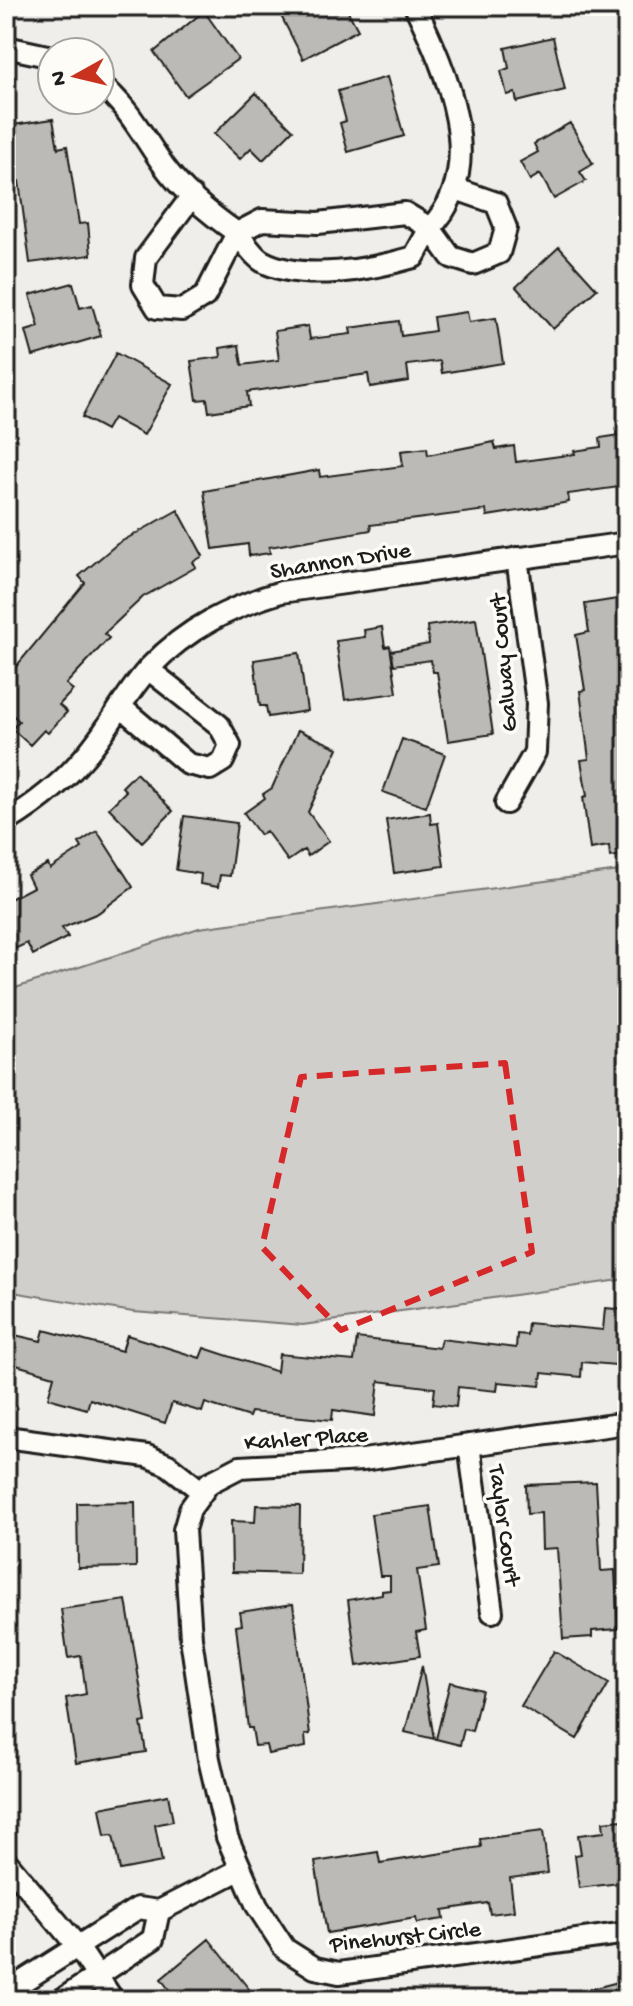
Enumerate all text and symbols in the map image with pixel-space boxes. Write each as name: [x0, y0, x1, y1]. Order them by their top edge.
north arrow: [36, 36, 116, 116]
text: N: [46, 69, 74, 87]
street label: Shannon Drive: [268, 537, 414, 588]
street label: Galway Court: [485, 590, 526, 733]
street label: Kahler Place: [244, 1422, 370, 1459]
street label: Taylor Court: [479, 1461, 526, 1590]
street label: Pinehurst Circle: [327, 1916, 483, 1961]

